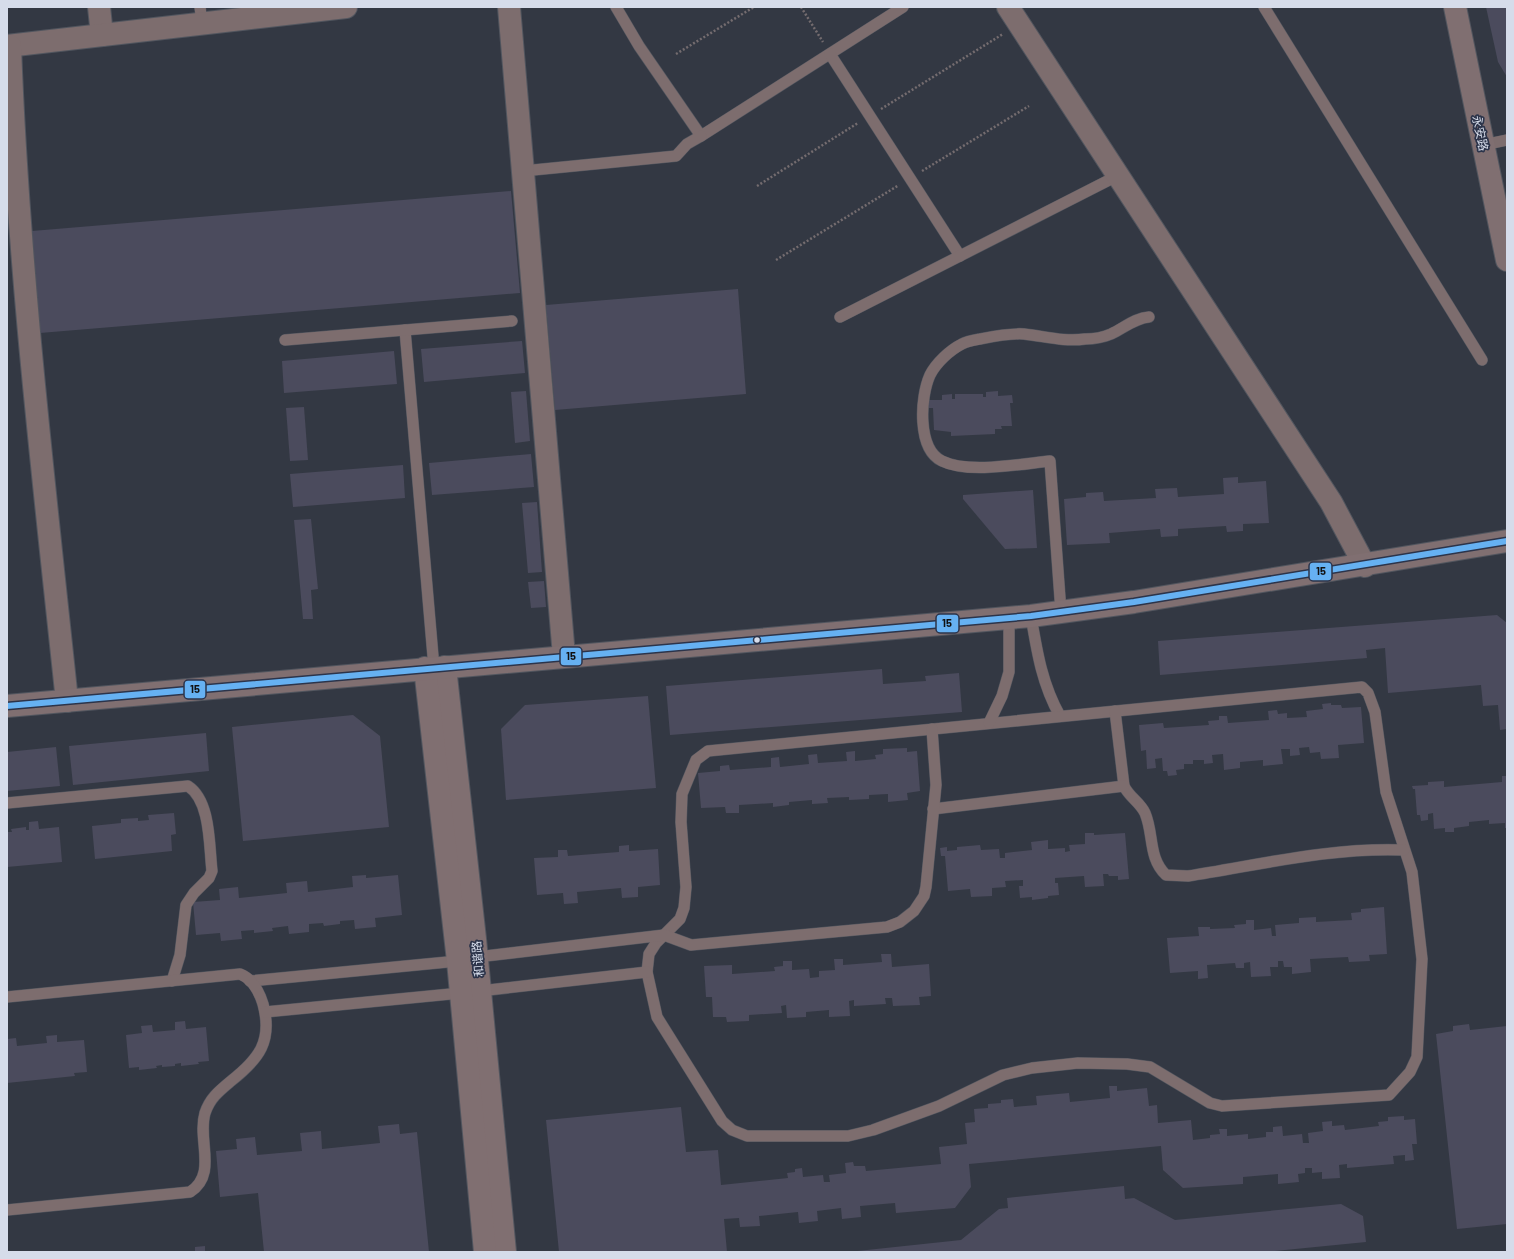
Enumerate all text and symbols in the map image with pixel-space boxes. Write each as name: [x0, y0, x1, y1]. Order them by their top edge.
street label: 永安路: [1470, 114, 1492, 152]
line badge: 15: [1309, 562, 1332, 581]
text: 15: [1316, 564, 1326, 577]
line badge: 15: [936, 614, 959, 633]
text: 15: [942, 616, 952, 629]
unlabelled marker: [752, 635, 762, 645]
line badge: 15: [560, 647, 582, 666]
text: 15: [566, 649, 576, 662]
line badge: 15: [184, 680, 206, 699]
text: 15: [190, 682, 200, 695]
street label: 和谐路: [468, 940, 486, 978]

